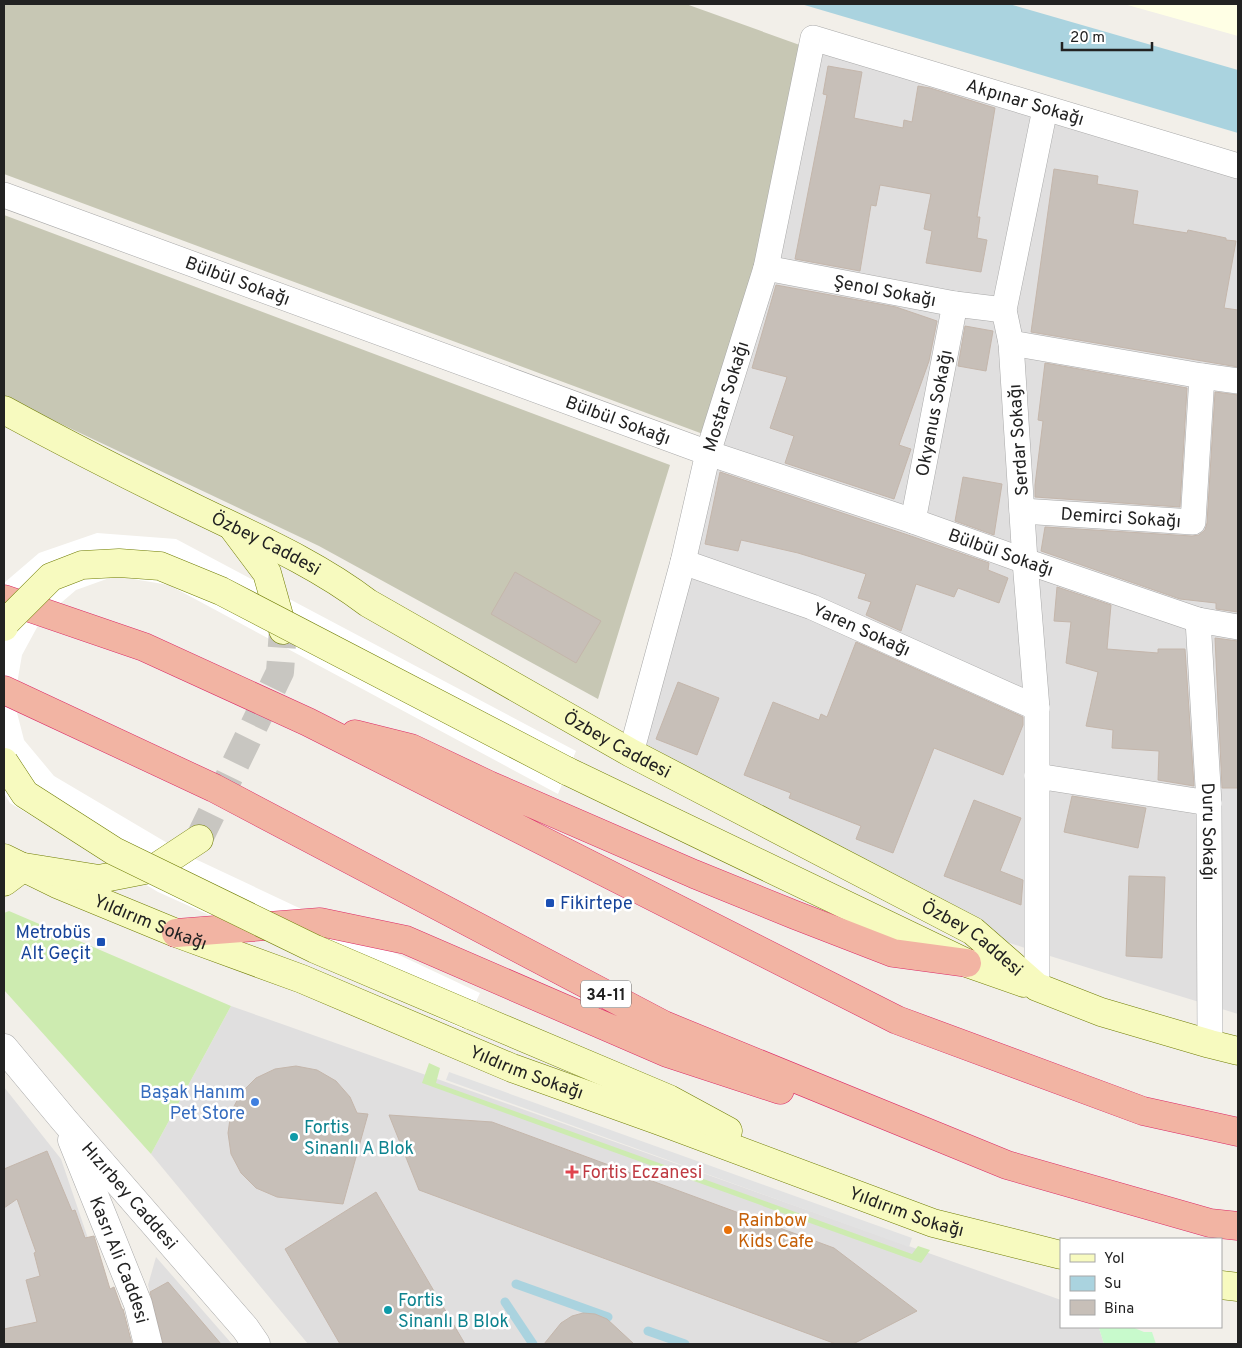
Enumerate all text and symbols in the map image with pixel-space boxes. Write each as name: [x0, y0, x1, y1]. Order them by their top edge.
scale bar: [1062, 20, 1152, 52]
text: 20 m: [1070, 29, 1105, 48]
street label: Akpınar Sokağı: [963, 75, 1087, 132]
street label: Bülbül Sokağı: [182, 252, 293, 312]
street label: Şenol Sokağı: [831, 271, 938, 313]
street label: Mostar Sokağı: [699, 339, 755, 455]
street label: Okyanus Sokağı: [912, 348, 959, 479]
street label: Serdar Sokağı: [1004, 383, 1035, 497]
street label: Bülbül Sokağı: [562, 392, 673, 451]
street label: Demirci Sokağı: [1060, 504, 1182, 534]
street label: Özbey Caddesi: [207, 506, 324, 582]
street label: Bülbül Sokağı: [945, 524, 1056, 583]
street label: Yaren Sokağı: [808, 599, 914, 663]
street label: Özbey Caddesi: [559, 705, 674, 785]
street label: Duru Sokağı: [1195, 782, 1219, 881]
street label: Yıldırım Sokağı: [90, 890, 210, 956]
place label: Fikirtepe: [560, 893, 633, 916]
street label: Özbey Caddesi: [917, 894, 1027, 982]
marker: Fikirtepe: [544, 897, 556, 909]
place label: Metrobüs Alt Geçit: [16, 922, 91, 966]
marker: Metrobüs Alt Geçit: [95, 936, 107, 948]
road number: 34-11: [581, 981, 631, 1008]
street label: Yıldırım Sokağı: [465, 1041, 586, 1106]
place label: Başak Hanım Pet Store: [140, 1082, 245, 1126]
marker: Başak Hanım Pet Store: [249, 1096, 261, 1108]
place label: Fortis Sinanlı A Blok: [304, 1117, 414, 1161]
marker: Fortis Sinanlı A Blok: [288, 1131, 300, 1143]
street label: Hızırbey Caddesi: [76, 1138, 182, 1255]
place label: Fortis Eczanesi: [582, 1162, 702, 1185]
marker: Fortis Eczanesi: [566, 1166, 578, 1178]
street label: Yıldırım Sokağı: [845, 1183, 966, 1243]
street label: Kasrı Ali Caddesi: [83, 1194, 152, 1326]
place label: Rainbow Kids Cafe: [738, 1210, 814, 1254]
marker: Rainbow Kids Cafe: [722, 1224, 734, 1236]
legend: [1060, 1238, 1222, 1328]
text: Yol: [1104, 1250, 1125, 1269]
text: Su: [1104, 1275, 1121, 1294]
place label: Fortis Sinanlı B Blok: [398, 1290, 509, 1334]
text: Bina: [1104, 1300, 1134, 1319]
marker: Fortis Sinanlı B Blok: [382, 1304, 394, 1316]

